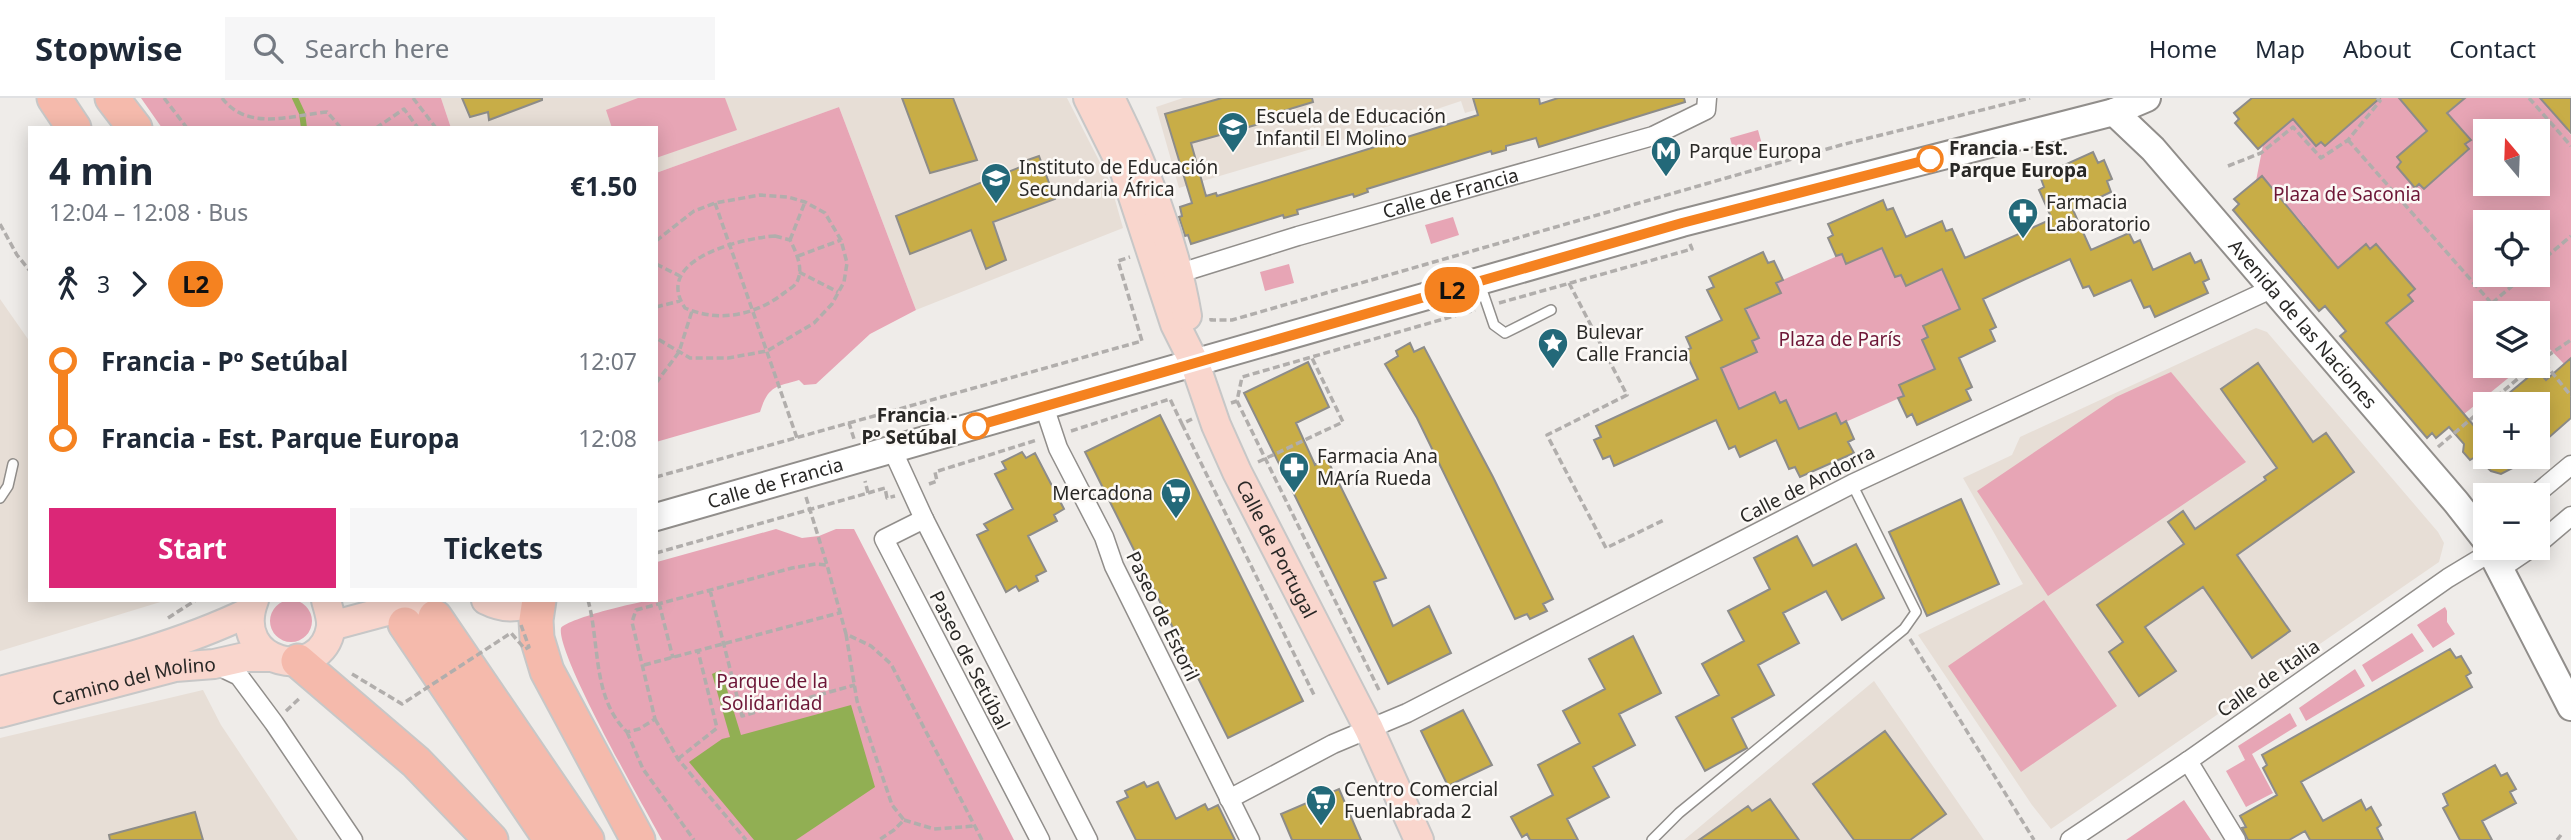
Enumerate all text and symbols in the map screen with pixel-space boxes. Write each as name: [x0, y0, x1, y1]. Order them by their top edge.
search box: [225, 17, 715, 80]
text: Stopwise: [35, 26, 183, 71]
icon: search: [249, 29, 287, 67]
text: Search here: [305, 30, 449, 66]
text: Home: [2149, 32, 2217, 65]
text: Map: [2255, 32, 2305, 65]
text: About: [2343, 32, 2411, 65]
text: Contact: [2449, 32, 2536, 65]
place label: Escuela de Educación Infantil El Molino: [1256, 103, 1446, 151]
school or university icon: Escuela de Educación Infantil El Molino: [1216, 110, 1250, 154]
north arrow: [2473, 119, 2550, 196]
map controls: [2473, 119, 2550, 560]
metro station icon: Parque Europa: [1649, 134, 1683, 178]
place label: Francia - Est. Parque Europa: [1949, 135, 2087, 183]
place label: Parque Europa: [1689, 138, 1821, 164]
text: 4 min: [49, 144, 154, 196]
marker: Francia - Est. Parque Europa: [1917, 146, 1943, 172]
place label: Instituto de Educación Secundaria África: [1019, 154, 1218, 202]
school or university icon: Instituto de Educación Secundaria África: [979, 161, 1013, 205]
street label: Calle de Francia: [1380, 162, 1521, 225]
text: €1.50: [570, 168, 637, 204]
park label: Plaza de Saconia: [2273, 181, 2421, 207]
place label: Farmacia Laboratorio: [2046, 189, 2151, 237]
text: 12:04 – 12:08 · Bus: [49, 196, 248, 228]
pharmacy icon: Farmacia Laboratorio: [2006, 196, 2040, 240]
button: locate: [2473, 210, 2550, 287]
street label: Avenida de las Naciones: [2223, 233, 2383, 414]
icon: walk: [49, 265, 87, 303]
icon: forward: [120, 265, 158, 303]
text: L2: [182, 267, 209, 300]
line badge: L2: [1420, 267, 1484, 313]
text: 3: [97, 268, 110, 300]
text: L2: [1438, 273, 1466, 306]
button: layers: [2473, 301, 2550, 378]
place label: Bulevar Calle Francia: [1576, 319, 1689, 367]
place icon: Bulevar Calle Francia: [1536, 326, 1570, 370]
park label: Plaza de París: [1779, 326, 1901, 352]
text: Francia - Pº Setúbal: [101, 343, 348, 379]
text: 12:07: [578, 345, 637, 377]
button: +: [2473, 392, 2550, 469]
place label: Francia - Pº Setúbal: [861, 402, 957, 450]
marker: Francia - Pº Setúbal: [963, 413, 989, 439]
text: Francia - Est. Parque Europa: [101, 420, 460, 456]
text: 12:08: [578, 422, 637, 454]
street label: Calle de Andorra: [1735, 439, 1879, 529]
place label: Farmacia Ana MAría Rueda: [1317, 443, 1438, 491]
pharmacy icon: Farmacia Ana MAría Rueda: [1277, 450, 1311, 494]
street label: Calle de Francia: [704, 451, 846, 515]
street label: Calle de Portugal: [1230, 475, 1323, 623]
supermarket icon: Mercadona: [1159, 476, 1193, 520]
place label: Mercadona: [1052, 480, 1153, 506]
button: −: [2473, 483, 2550, 560]
button: Start: [49, 508, 336, 588]
button: Tickets: [350, 508, 637, 588]
street label: Paseo de Estoril: [1120, 547, 1206, 685]
street label: Paseo de Setúbal: [924, 586, 1016, 734]
street label: Calle de Italia: [2211, 633, 2325, 723]
street label: Camino del Molino: [49, 651, 217, 712]
park label: Parque de la Solidaridad: [716, 668, 828, 716]
place label: Centro Comercial Fuenlabrada 2: [1344, 776, 1498, 824]
supermarket icon: Centro Comercial Fuenlabrada 2: [1304, 783, 1338, 827]

